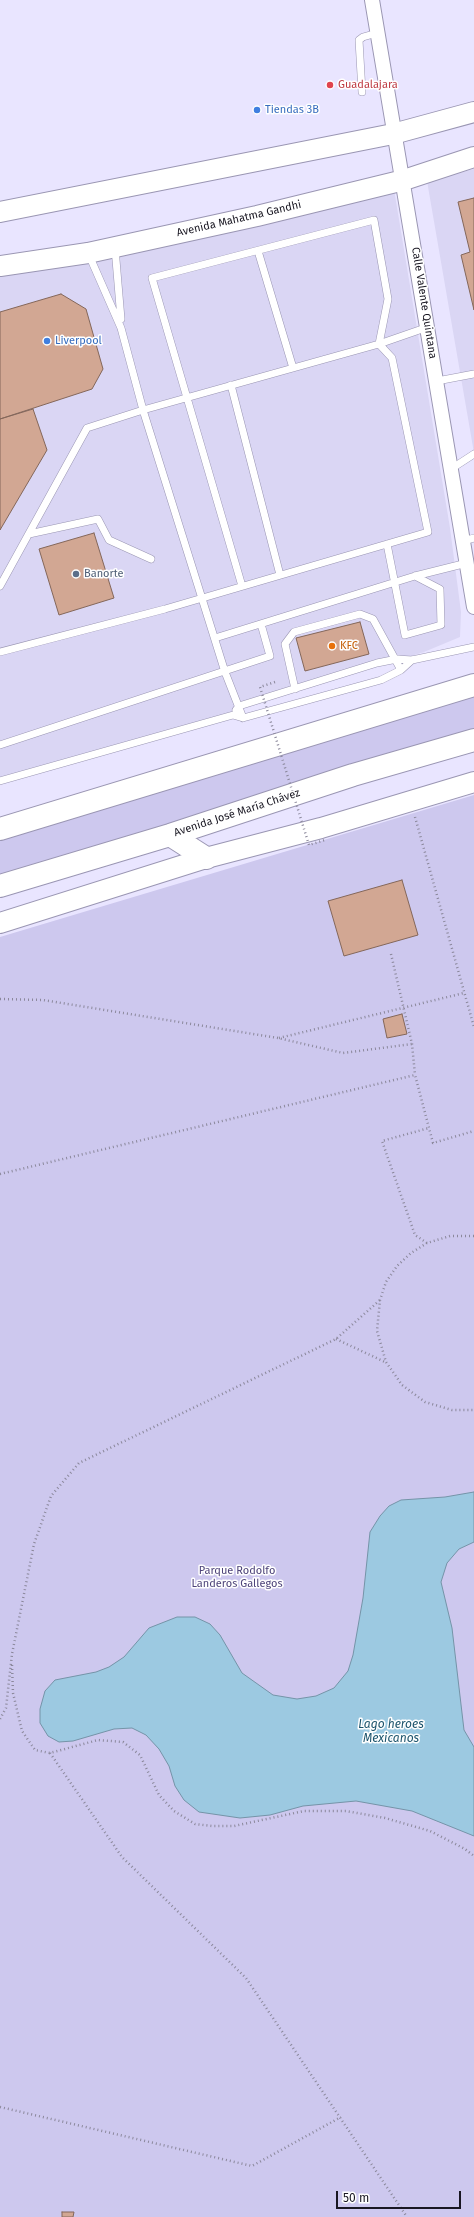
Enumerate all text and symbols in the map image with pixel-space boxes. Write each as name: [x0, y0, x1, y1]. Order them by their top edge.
place label: Guadalajara: [338, 78, 398, 92]
marker: Guadalajara: [325, 80, 335, 90]
place label: Tiendas 3B: [265, 103, 319, 117]
marker: Tiendas 3B: [252, 105, 262, 115]
street label: Avenida Mahatma Gandhi: [175, 198, 303, 240]
street label: Calle Valente Quintana: [409, 246, 439, 360]
place label: Liverpool: [55, 334, 102, 348]
marker: Liverpool: [42, 336, 52, 346]
place label: Banorte: [84, 567, 124, 581]
marker: Banorte: [71, 569, 81, 579]
place label: KFC: [340, 639, 358, 653]
marker: KFC: [327, 641, 337, 651]
street label: Avenida José María Chávez: [172, 786, 302, 840]
park label: Parque Rodolfo Landeros Gallegos: [191, 1564, 283, 1590]
water label: Lago heroes Mexicanos: [358, 1718, 424, 1746]
scale bar: [338, 2183, 463, 2209]
text: 50 m: [343, 2191, 369, 2205]

